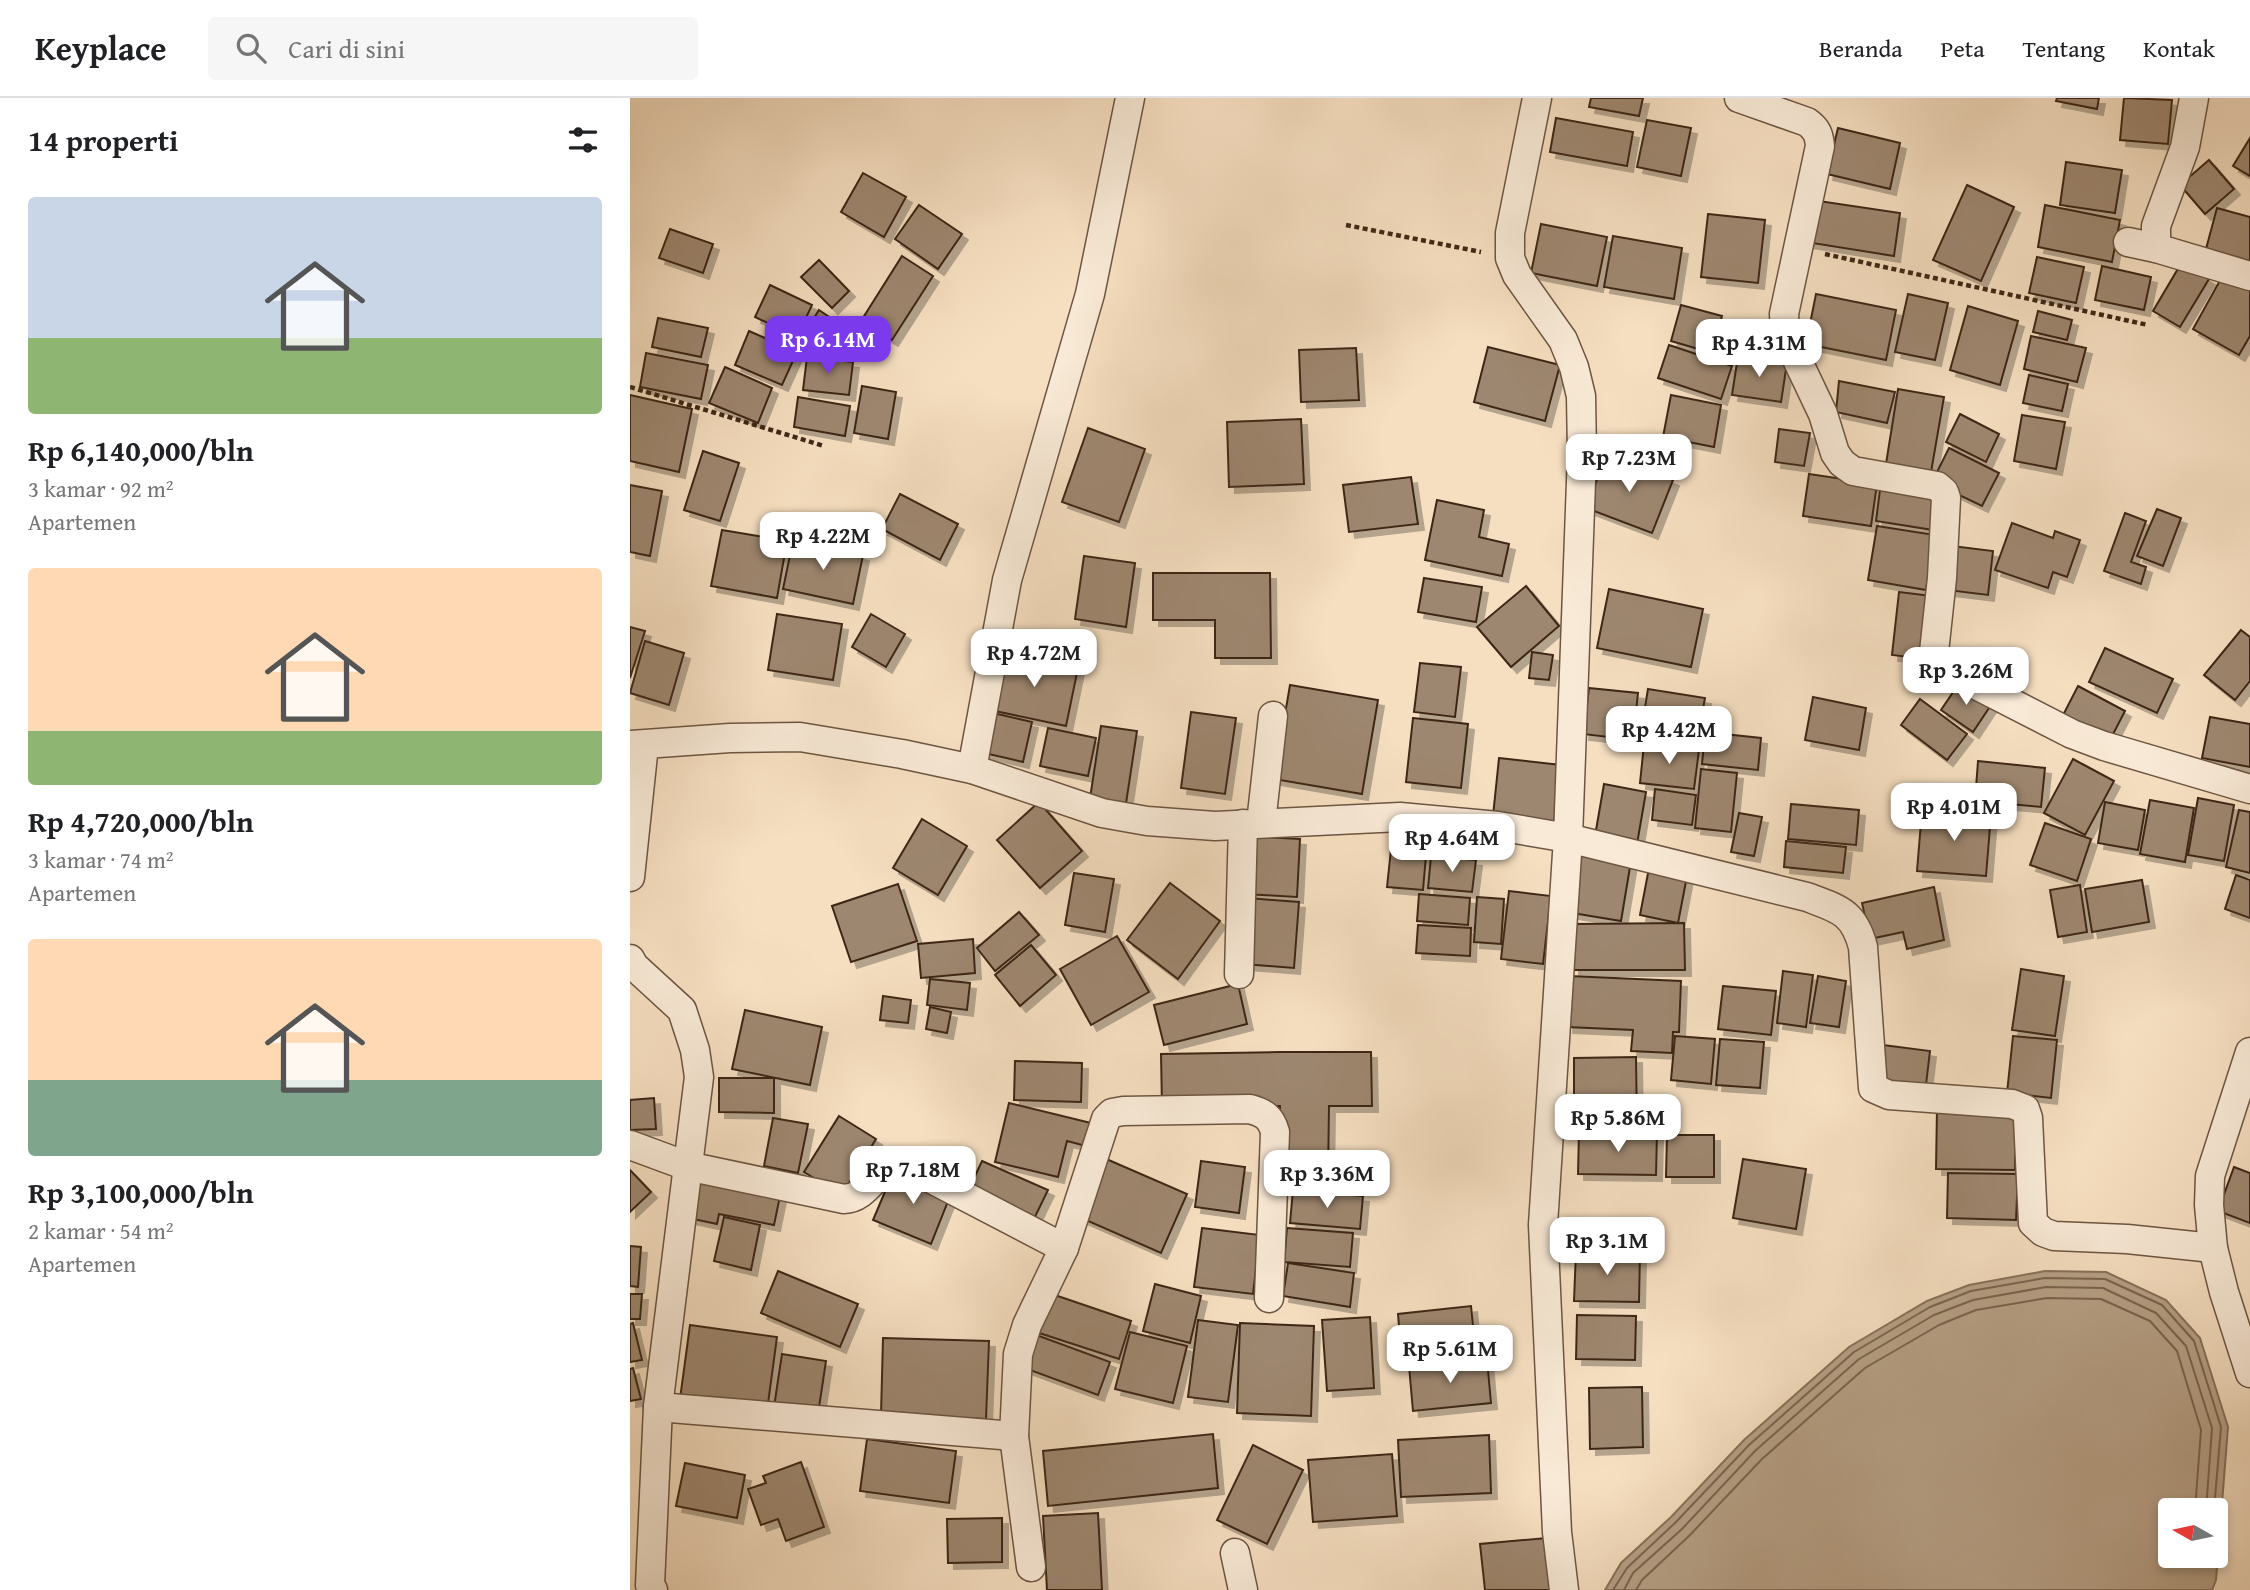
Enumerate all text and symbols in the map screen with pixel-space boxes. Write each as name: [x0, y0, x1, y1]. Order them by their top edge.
search box: [208, 17, 698, 80]
text: Keyplace: [35, 24, 166, 72]
icon: search: [232, 29, 270, 67]
text: Cari di sini: [288, 29, 405, 68]
text: Beranda: [1819, 31, 1903, 66]
text: Peta: [1941, 31, 1985, 66]
text: Tentang: [2023, 31, 2105, 66]
text: Kontak: [2143, 31, 2215, 66]
text: 14 properti: [28, 118, 178, 162]
icon: filters: [564, 121, 602, 159]
icon: home: [252, 243, 378, 369]
pin: Rp 6.14M: [756, 316, 900, 376]
pin: Rp 4.31M: [1687, 320, 1831, 379]
text: Rp 6.14M: [781, 322, 875, 355]
text: Rp 4.31M: [1712, 325, 1806, 358]
text: Rp 6,140,000/bln: [28, 428, 254, 472]
pin: Rp 7.23M: [1557, 434, 1701, 494]
text: Rp 7.23M: [1582, 440, 1676, 473]
text: 3 kamar · 92 m²: [28, 472, 174, 505]
text: Apartemen: [28, 505, 136, 538]
pin: Rp 4.22M: [751, 512, 895, 572]
text: Rp 4.22M: [776, 518, 870, 551]
icon: home: [252, 614, 378, 740]
pin: Rp 4.72M: [962, 630, 1106, 689]
text: Rp 4.72M: [987, 635, 1081, 668]
pin: Rp 3.26M: [1894, 648, 2038, 707]
text: Rp 3.26M: [1919, 653, 2013, 686]
pin: Rp 4.42M: [1597, 706, 1741, 766]
text: Rp 4.42M: [1622, 712, 1716, 745]
pin: Rp 4.01M: [1882, 784, 2026, 843]
text: Rp 4.01M: [1907, 789, 2001, 822]
text: Rp 4,720,000/bln: [28, 799, 254, 843]
pin: Rp 4.64M: [1380, 814, 1524, 874]
text: Rp 4.64M: [1405, 820, 1499, 853]
text: 3 kamar · 74 m²: [28, 843, 174, 876]
text: Apartemen: [28, 876, 136, 909]
icon: home: [252, 985, 378, 1111]
pin: Rp 5.86M: [1546, 1094, 1690, 1154]
text: Rp 5.86M: [1571, 1100, 1665, 1133]
pin: Rp 7.18M: [841, 1146, 985, 1206]
pin: Rp 3.36M: [1255, 1150, 1399, 1210]
text: Rp 7.18M: [866, 1152, 960, 1185]
text: Rp 3.36M: [1280, 1156, 1374, 1189]
text: Rp 3,100,000/bln: [28, 1170, 254, 1214]
text: 2 kamar · 54 m²: [28, 1214, 174, 1247]
pin: Rp 3.1M: [1542, 1218, 1672, 1277]
text: Rp 3.1M: [1566, 1223, 1648, 1256]
text: Apartemen: [28, 1247, 136, 1280]
pin: Rp 5.61M: [1378, 1326, 1522, 1385]
text: Rp 5.61M: [1403, 1331, 1497, 1364]
north arrow: [2158, 1498, 2228, 1568]
map controls: [2158, 1498, 2228, 1568]

